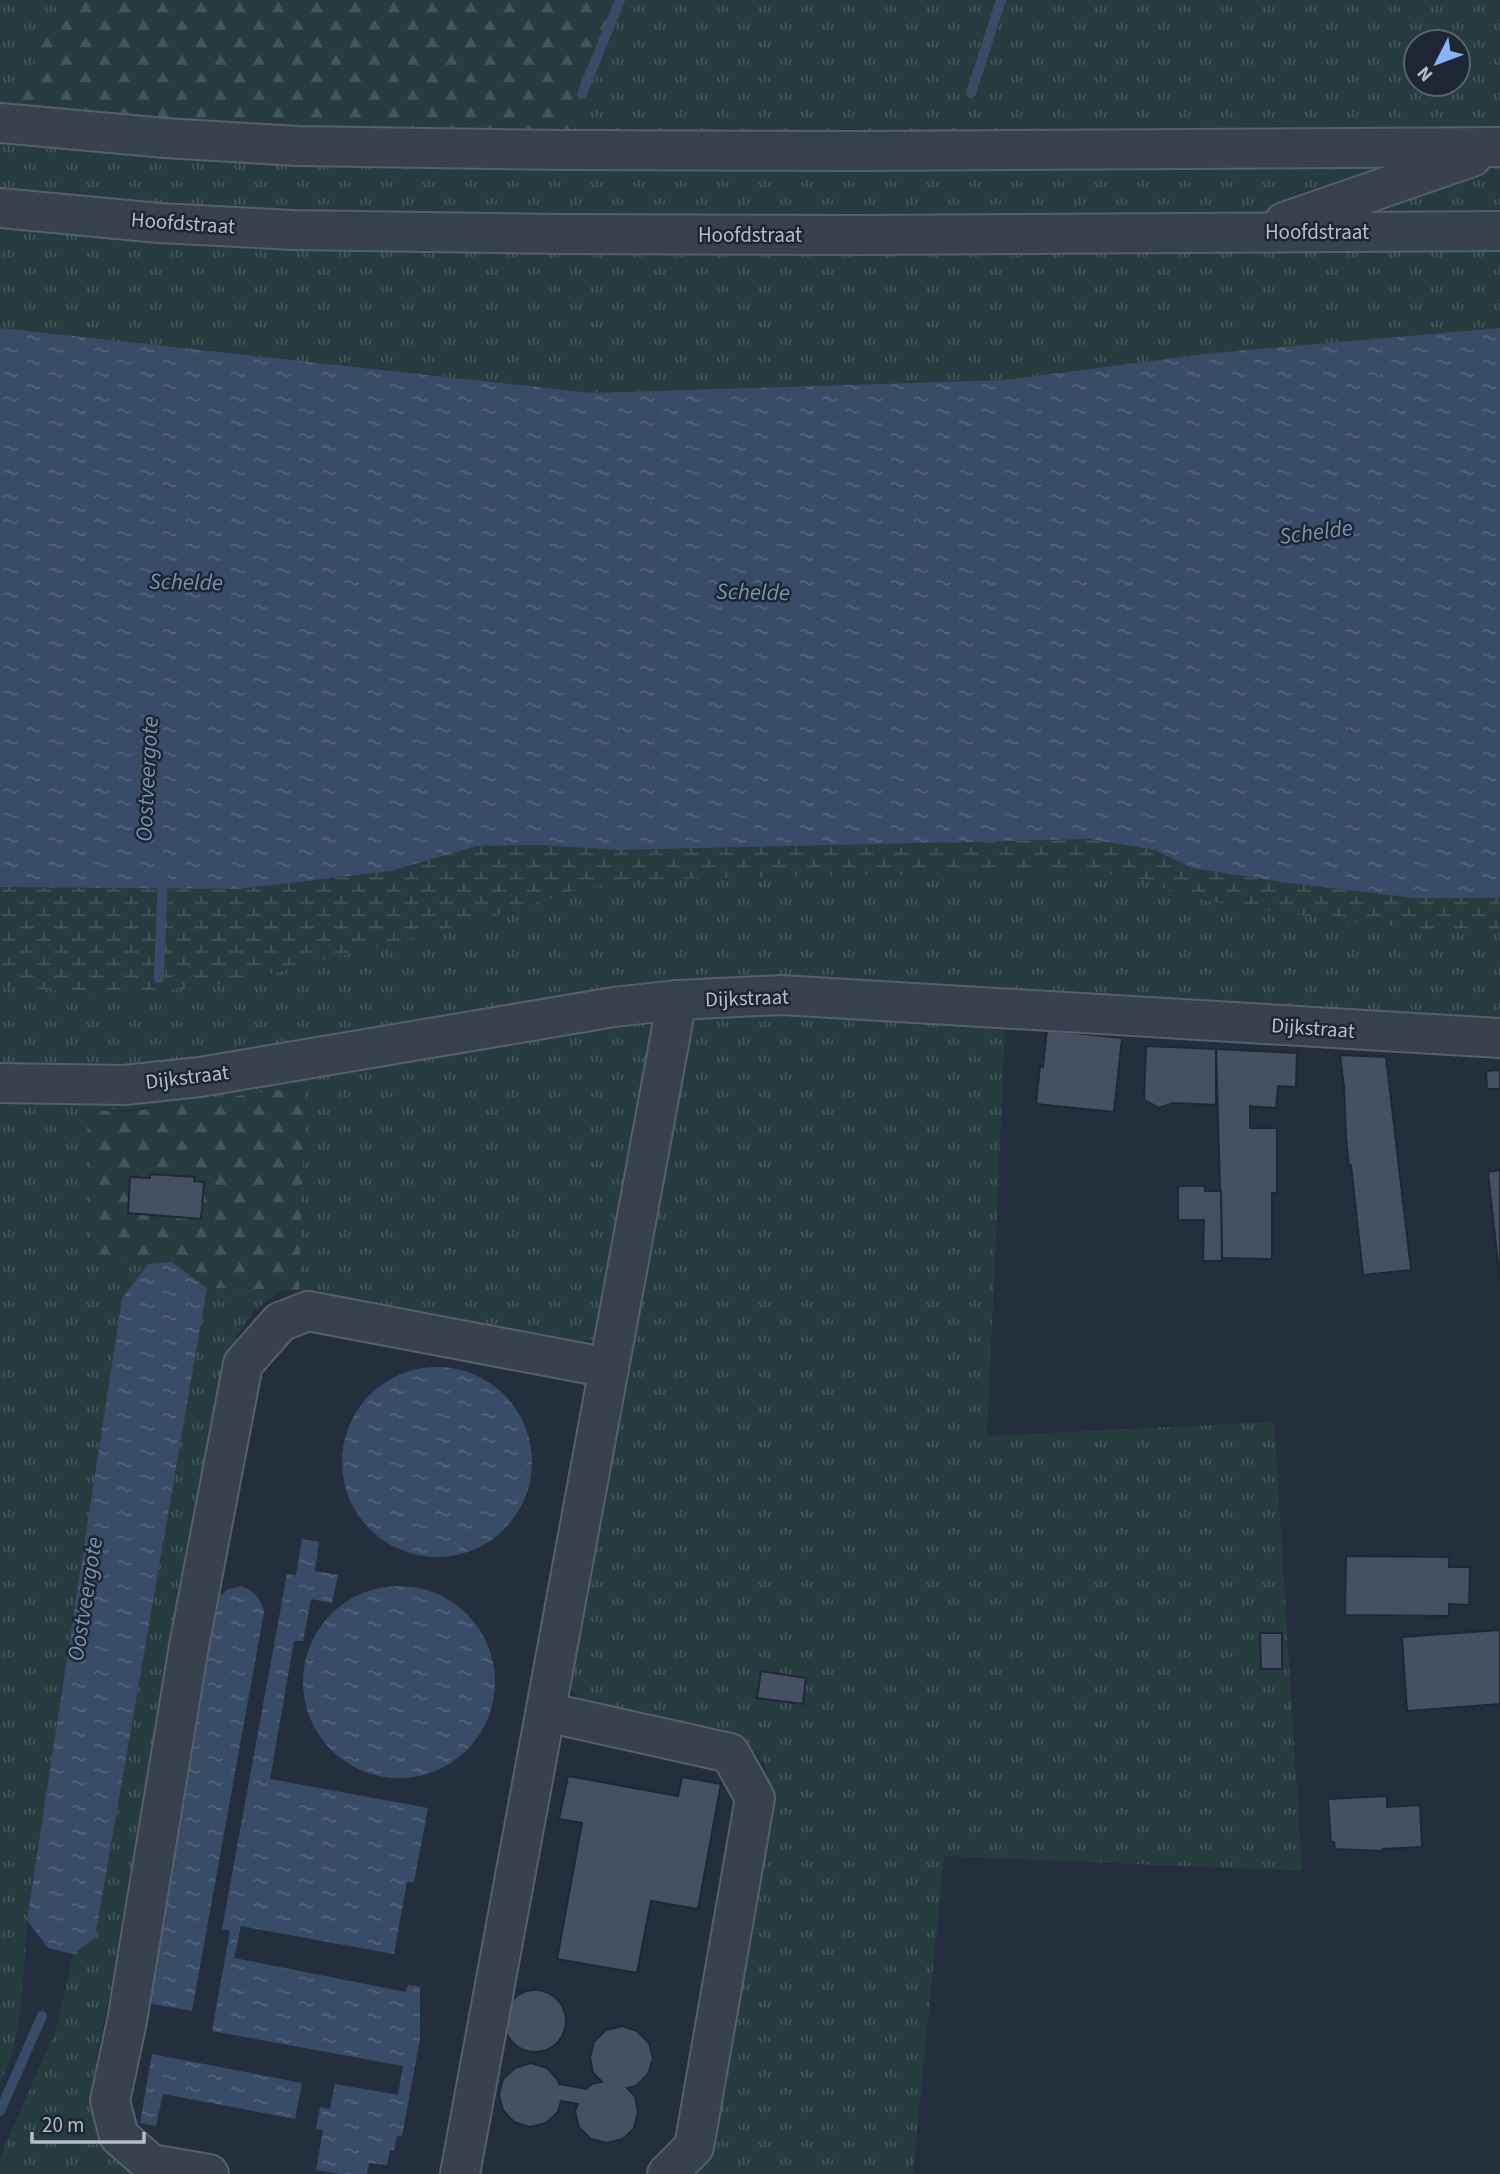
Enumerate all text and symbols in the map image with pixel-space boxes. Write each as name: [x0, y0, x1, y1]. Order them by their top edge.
north arrow: [1402, 28, 1472, 98]
text: N: [1411, 60, 1440, 87]
street label: Hoofdstraat: [130, 204, 236, 242]
street label: Hoofdstraat: [1265, 217, 1369, 247]
street label: Hoofdstraat: [698, 220, 802, 250]
water label: Schelde: [1277, 511, 1355, 553]
water label: Schelde: [149, 565, 223, 599]
water label: Schelde: [716, 575, 790, 609]
water label: Oostveergote: [127, 716, 167, 842]
street label: Dijkstraat: [705, 982, 789, 1014]
street label: Dijkstraat: [1270, 1010, 1356, 1046]
street label: Dijkstraat: [144, 1057, 230, 1097]
water label: Oostveergote: [59, 1535, 111, 1663]
scale bar: [32, 2100, 144, 2144]
text: 20 m: [42, 2110, 84, 2140]

